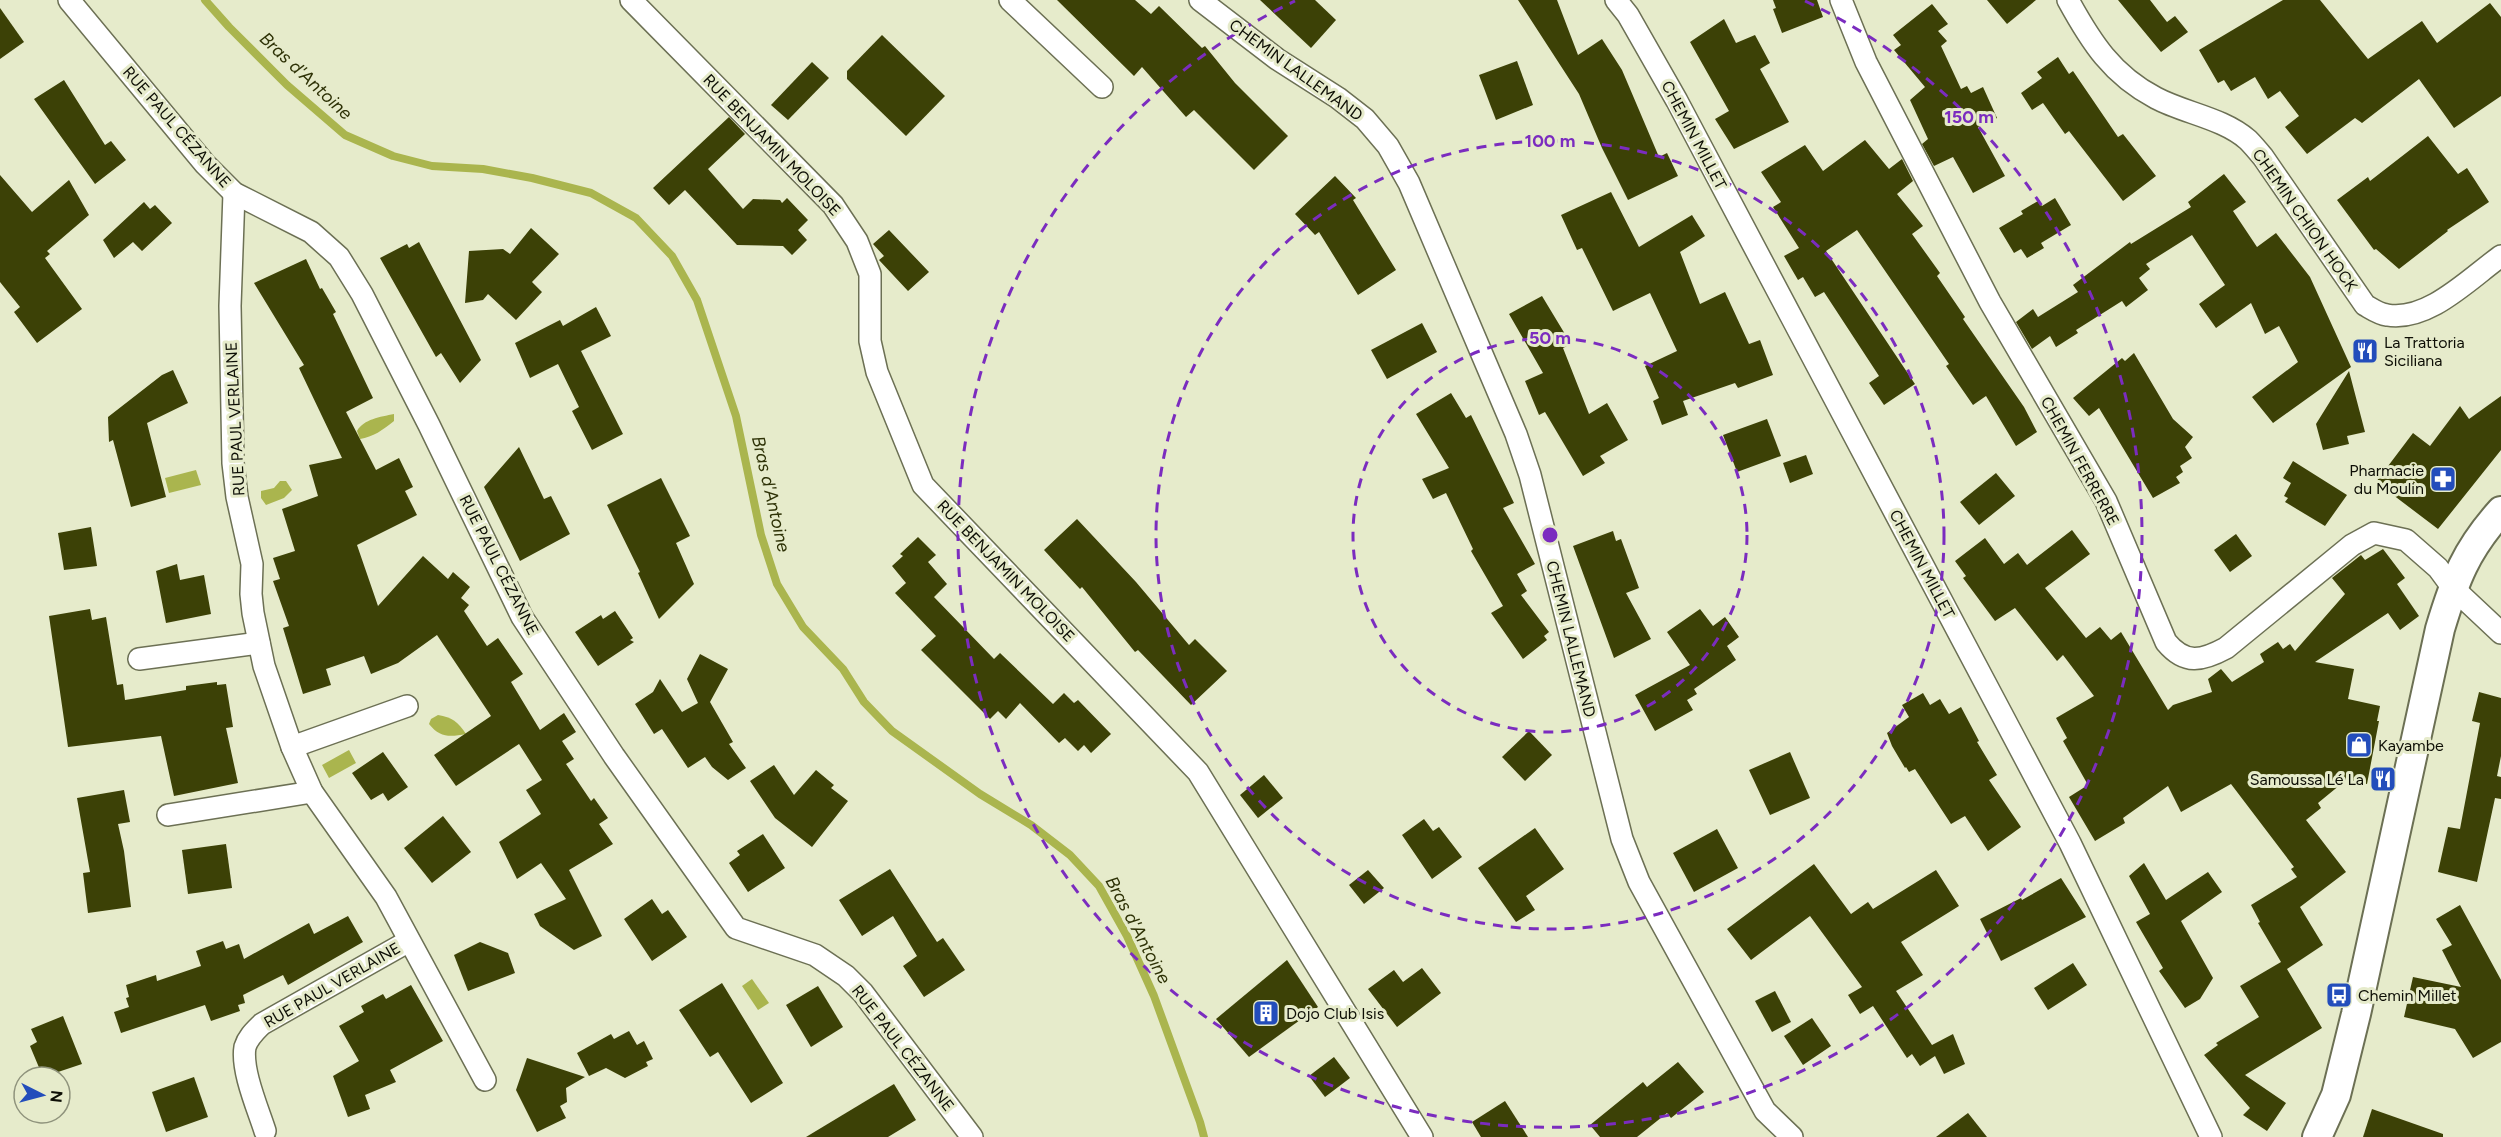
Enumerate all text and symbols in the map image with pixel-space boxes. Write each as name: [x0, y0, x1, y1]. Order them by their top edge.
street label: CHEMIN LALLEMAND: [1226, 15, 1366, 125]
water label: Bras d'Antoine: [255, 28, 357, 125]
street label: RUE PAUL CÉZANNE: [119, 62, 235, 192]
street label: RUE BENJAMIN MOLOISE: [699, 70, 845, 220]
street label: CHEMIN MILLET: [1657, 78, 1731, 193]
text: 150 m: [1944, 106, 1994, 128]
text: 100 m: [1525, 130, 1575, 152]
street label: CHEMIN CHION HOCK: [2249, 145, 2362, 295]
text: 50 m: [1529, 327, 1571, 349]
place label: La Trattoria Siciliana: [2384, 333, 2465, 370]
restaurant icon: La Trattoria Siciliana: [2350, 336, 2380, 366]
street label: RUE PAUL VERLAINE: [221, 341, 249, 497]
street label: CHEMIN FERRERRE: [2037, 393, 2123, 529]
water label: Bras d'Antoine: [747, 434, 795, 554]
place label: Pharmacie du Moulin: [2349, 461, 2424, 498]
pharmacy icon: Pharmacie du Moulin: [2428, 464, 2458, 494]
street label: RUE PAUL CÉZANNE: [455, 492, 543, 638]
street label: RUE BENJAMIN MOLOISE: [933, 496, 1079, 646]
street label: CHEMIN MILLET: [1885, 507, 1959, 622]
centre of rings: [1540, 525, 1560, 545]
street label: CHEMIN LALLEMAND: [1542, 559, 1600, 719]
shop icon: Kayambe: [2344, 730, 2374, 760]
place label: Kayambe: [2378, 736, 2444, 755]
restaurant icon: Samoussa Lé La: [2368, 764, 2398, 794]
place label: Samoussa Lé La: [2250, 770, 2364, 789]
water label: Bras d'Antoine: [1100, 873, 1176, 988]
street label: RUE PAUL VERLAINE: [260, 938, 404, 1032]
bus stop icon: Chemin Millet: [2324, 980, 2354, 1010]
street label: RUE PAUL CÉZANNE: [848, 981, 958, 1115]
place label: Chemin Millet: [2358, 986, 2456, 1005]
building icon: Dojo Club Isis: [1251, 998, 1281, 1028]
place label: Dojo Club Isis: [1286, 1004, 1384, 1023]
north arrow: [12, 1065, 72, 1125]
text: N: [46, 1089, 67, 1104]

